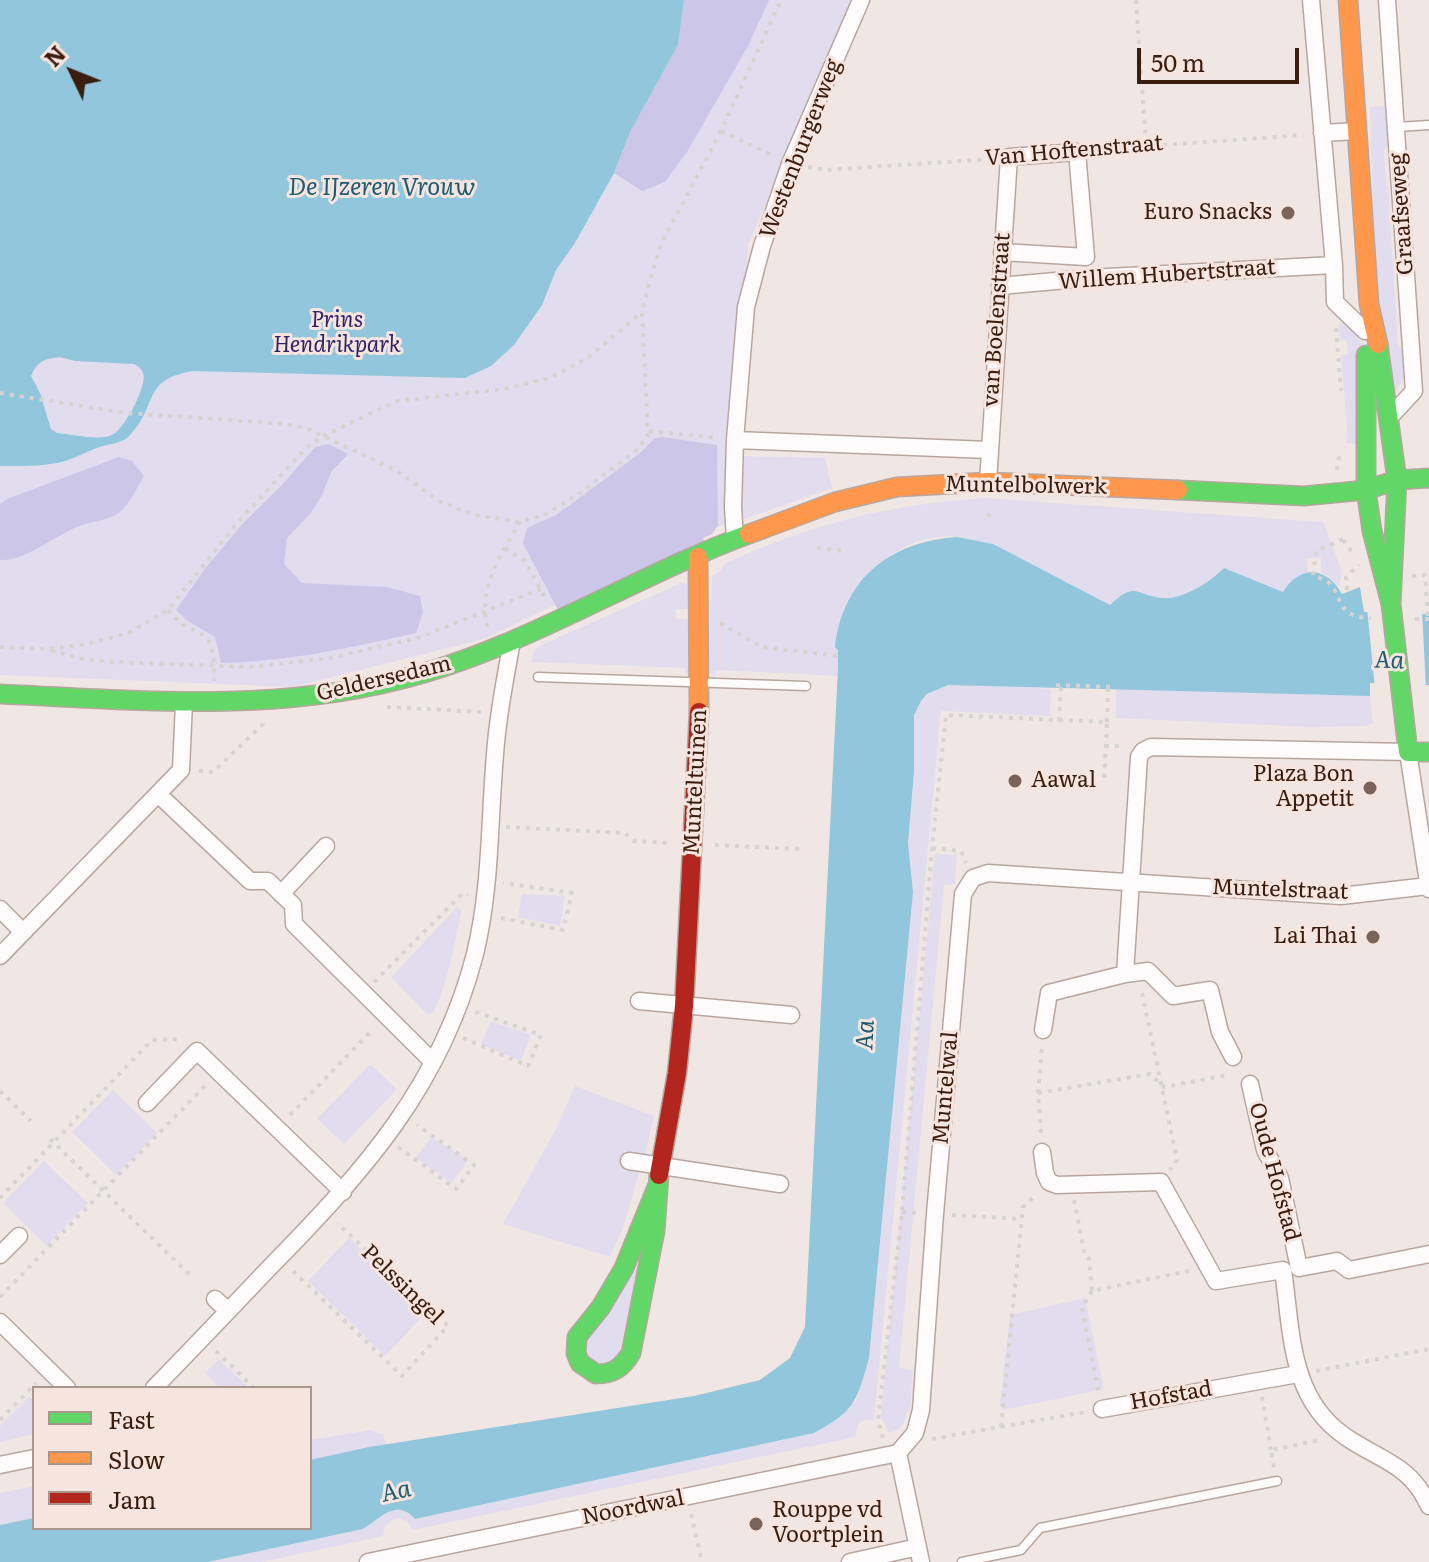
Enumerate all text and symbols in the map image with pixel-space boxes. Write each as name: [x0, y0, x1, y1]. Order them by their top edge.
north arrow: [32, 32, 112, 112]
scale bar: [1141, 32, 1303, 82]
text: N: [36, 37, 72, 73]
text: 50 m: [1151, 44, 1205, 79]
street label: Westenburgerweg: [755, 56, 847, 242]
street label: Van Hoftenstraat: [984, 130, 1164, 172]
street label: Graafseweg: [1385, 152, 1419, 276]
water label: De IJzeren Vrouw: [288, 174, 476, 202]
place label: Euro Snacks: [1143, 200, 1272, 226]
marker: Euro Snacks: [1279, 204, 1297, 222]
street label: van Boelenstraat: [978, 232, 1016, 408]
street label: Willem Hubertstraat: [1057, 254, 1277, 296]
park label: Prins Hendrikpark: [273, 308, 401, 360]
street label: Muntelbolwerk: [945, 471, 1107, 501]
water label: Aa: [1373, 646, 1405, 676]
street label: Geldersedam: [314, 651, 454, 707]
street label: Munteltuinen: [679, 708, 713, 856]
place label: Plaza Bon Appetit: [1253, 762, 1354, 814]
place label: Aawal: [1031, 768, 1096, 794]
marker: Aawal: [1006, 772, 1024, 790]
marker: Plaza Bon Appetit: [1361, 779, 1379, 797]
street label: Muntelstraat: [1211, 874, 1349, 906]
place label: Lai Thai: [1273, 924, 1357, 950]
marker: Lai Thai: [1364, 928, 1382, 946]
water label: Aa: [851, 1019, 881, 1051]
street label: Muntelwal: [928, 1030, 964, 1146]
street label: Oude Hofstad: [1243, 1100, 1305, 1244]
street label: Pelssingel: [356, 1239, 448, 1331]
street label: Hofstad: [1128, 1376, 1214, 1416]
legend: [32, 1386, 312, 1530]
text: Fast: [108, 1401, 155, 1436]
text: Slow: [108, 1441, 165, 1476]
water label: Aa: [378, 1475, 414, 1509]
text: Jam: [108, 1481, 156, 1516]
street label: Noordwal: [579, 1485, 687, 1531]
place label: Rouppe vd Voortplein: [772, 1498, 884, 1550]
marker: Rouppe vd Voortplein: [747, 1515, 765, 1533]

